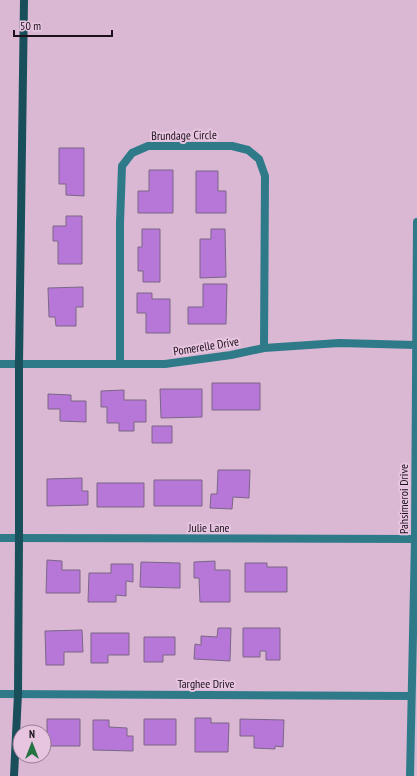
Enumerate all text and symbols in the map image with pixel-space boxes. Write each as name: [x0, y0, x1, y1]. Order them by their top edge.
scale bar: [14, 12, 112, 38]
text: 50 m: [20, 18, 41, 33]
street label: Brundage Circle: [151, 127, 217, 143]
street label: Pomerelle Drive: [172, 333, 240, 359]
street label: Pahsimeroi Drive: [396, 464, 411, 534]
street label: Julie Lane: [188, 520, 229, 535]
street label: Targhee Drive: [177, 676, 235, 691]
north arrow: [12, 724, 52, 764]
text: N: [29, 727, 35, 741]

